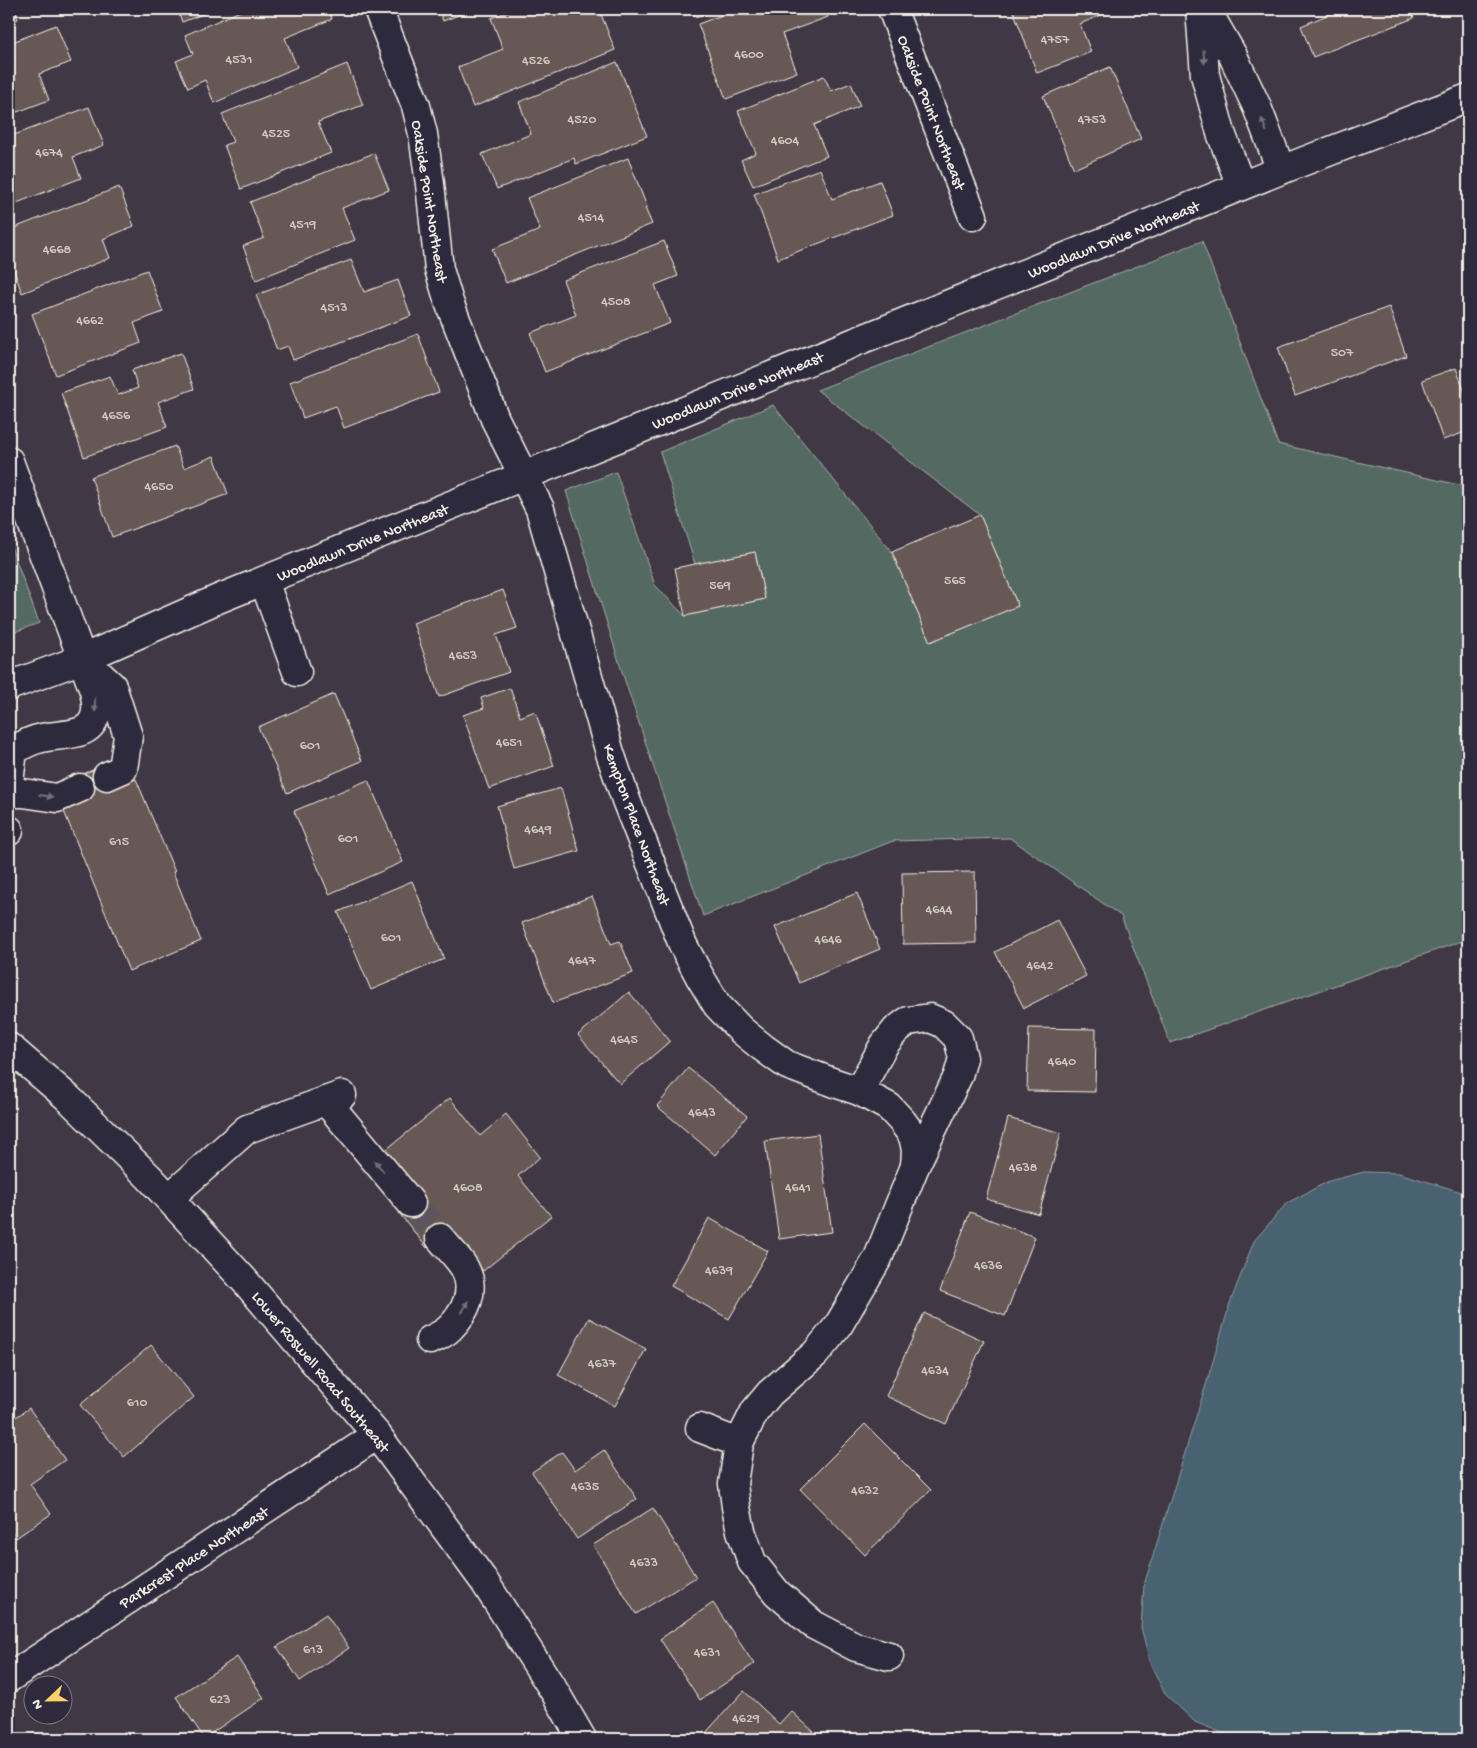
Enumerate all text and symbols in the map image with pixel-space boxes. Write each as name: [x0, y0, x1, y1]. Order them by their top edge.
house number: 4757: [1041, 32, 1070, 49]
street label: Oakside Point Northeast: [891, 33, 969, 195]
house number: 4600: [734, 47, 764, 64]
one-way arrow: [1200, 50, 1208, 66]
house number: 4531: [226, 52, 252, 69]
house number: 4526: [522, 53, 551, 70]
house number: 4520: [568, 112, 596, 129]
house number: 4753: [1078, 112, 1106, 129]
one-way arrow: [1260, 117, 1268, 132]
street label: Oakside Point Northeast: [405, 119, 450, 285]
house number: 4525: [262, 126, 290, 143]
house number: 4604: [771, 133, 800, 150]
house number: 4674: [35, 145, 63, 162]
street label: Woodlawn Drive Northeast: [1026, 198, 1204, 284]
house number: 4514: [578, 210, 605, 227]
house number: 4519: [290, 217, 316, 234]
house number: 4668: [43, 242, 72, 259]
house number: 4508: [601, 294, 631, 311]
house number: 4513: [321, 300, 347, 317]
house number: 4662: [76, 313, 104, 330]
house number: 507: [1331, 345, 1354, 362]
street label: Woodlawn Drive Northeast: [650, 349, 828, 435]
house number: 4656: [102, 408, 131, 425]
house number: 4650: [144, 479, 174, 496]
street label: Woodlawn Drive Northeast: [275, 501, 453, 587]
house number: 565: [944, 573, 966, 590]
house number: 569: [709, 578, 731, 595]
house number: 4653: [449, 648, 477, 665]
one-way arrow: [91, 697, 99, 713]
house number: 4651: [496, 735, 522, 752]
house number: 601: [300, 738, 320, 755]
street label: Kempton Place Northeast: [597, 742, 673, 910]
one-way arrow: [38, 793, 54, 801]
house number: 4649: [524, 822, 552, 839]
house number: 601: [338, 831, 358, 848]
house number: 615: [109, 834, 129, 851]
house number: 4644: [926, 902, 953, 919]
house number: 601: [381, 930, 401, 947]
house number: 4646: [814, 932, 843, 949]
house number: 4647: [568, 953, 597, 970]
house number: 4642: [1026, 958, 1054, 975]
house number: 4645: [610, 1032, 638, 1049]
house number: 4640: [1048, 1054, 1076, 1071]
house number: 4643: [688, 1105, 716, 1122]
one-way arrow: [374, 1159, 385, 1172]
house number: 4638: [1009, 1160, 1038, 1177]
house number: 4608: [453, 1180, 483, 1197]
house number: 4641: [785, 1180, 811, 1197]
house number: 4636: [974, 1258, 1003, 1275]
house number: 4639: [705, 1263, 733, 1280]
street label: Lower Roswell Road Southeast: [246, 1289, 393, 1459]
one-way arrow: [461, 1300, 469, 1315]
house number: 4637: [588, 1356, 617, 1373]
house number: 4634: [921, 1363, 949, 1380]
house number: 610: [127, 1395, 147, 1412]
house number: 4635: [571, 1479, 599, 1496]
house number: 4632: [851, 1483, 879, 1500]
street label: Parkcrest Place Northeast: [116, 1503, 274, 1615]
house number: 4633: [630, 1555, 658, 1572]
house number: 613: [303, 1642, 323, 1659]
house number: 4631: [694, 1645, 720, 1662]
north arrow: [22, 1676, 72, 1726]
house number: 623: [209, 1692, 231, 1709]
text: N: [29, 1697, 48, 1711]
house number: 4629: [732, 1711, 760, 1728]

